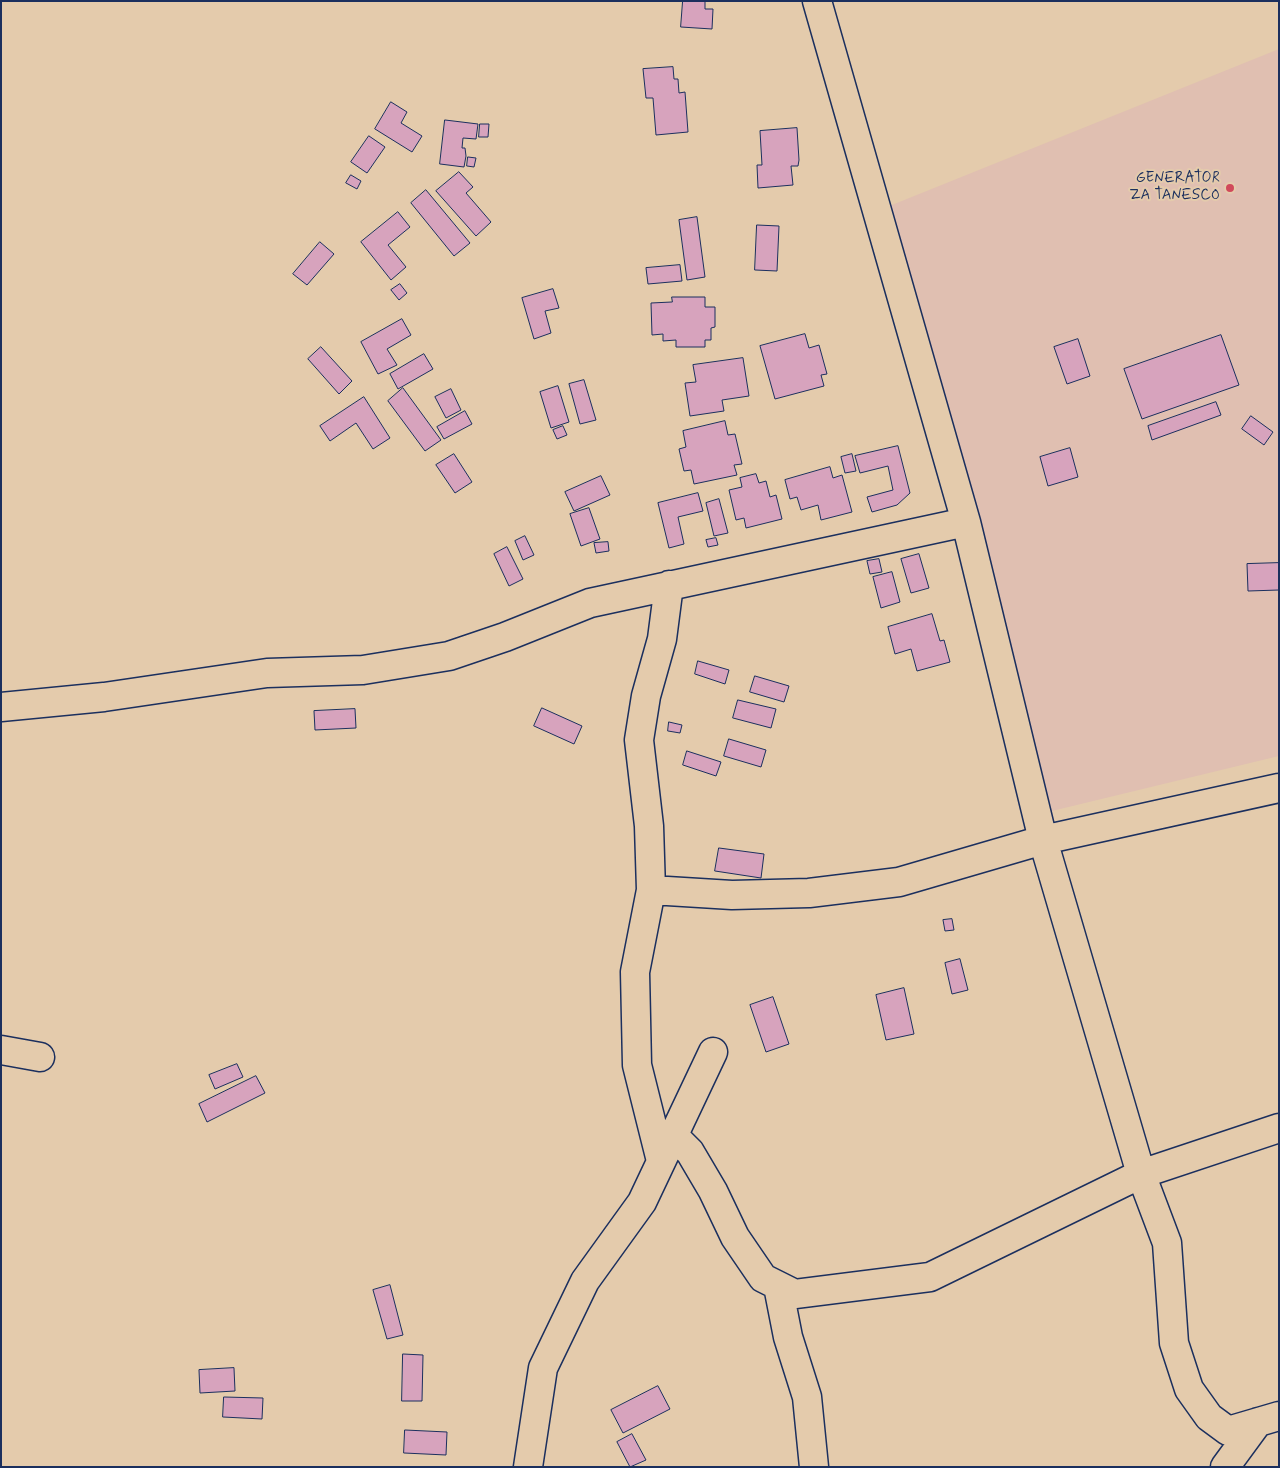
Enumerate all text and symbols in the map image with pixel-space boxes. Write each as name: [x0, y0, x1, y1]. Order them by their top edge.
place label: GENERATOR ZA TANESCO: [1129, 170, 1220, 205]
marker: GENERATOR ZA TANESCO: [1224, 182, 1236, 194]

